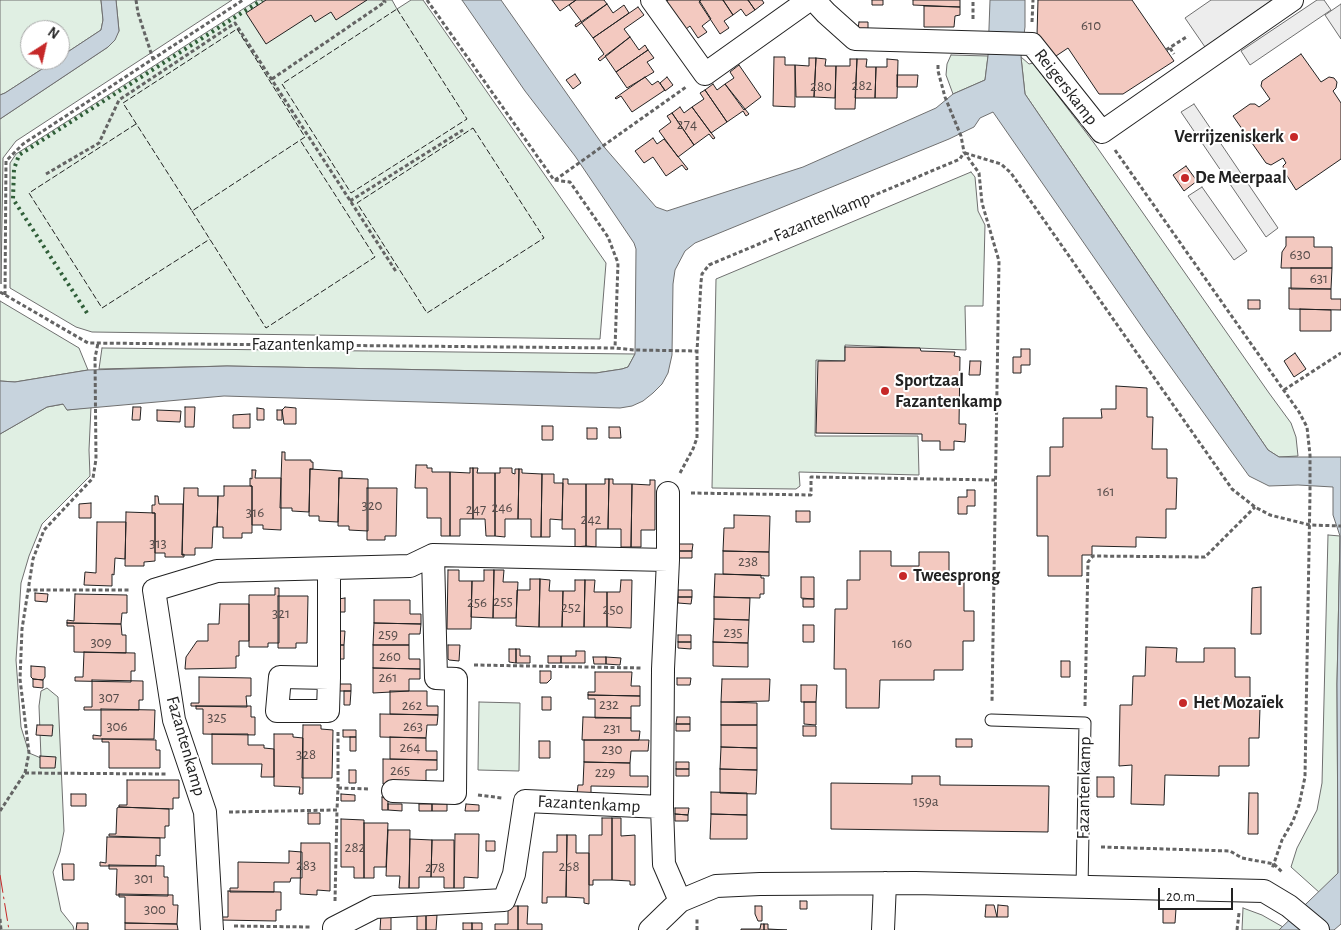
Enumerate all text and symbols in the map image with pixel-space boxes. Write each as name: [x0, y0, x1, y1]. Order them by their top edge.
house number: 610: [1081, 16, 1101, 34]
north arrow: [20, 20, 70, 70]
text: N: [45, 25, 61, 42]
street label: Reigerskamp: [1029, 44, 1103, 130]
house number: 282: [852, 76, 872, 94]
house number: 280: [810, 77, 832, 95]
house number: 274: [677, 115, 697, 133]
place label: Verrijzeniskerk: [1174, 126, 1284, 148]
marker: Verrijzeniskerk: [1288, 131, 1300, 143]
place label: De Meerpaal: [1195, 167, 1287, 189]
marker: De Meerpaal: [1179, 172, 1191, 184]
street label: Fazantenkamp: [770, 187, 874, 247]
house number: 630: [1289, 245, 1311, 263]
house number: 631: [1310, 269, 1328, 287]
street label: Fazantenkamp: [251, 334, 355, 356]
place label: Sportzaal Fazantenkamp: [895, 370, 1002, 412]
marker: Sportzaal Fazantenkamp: [879, 385, 891, 397]
house number: 161: [1097, 482, 1115, 500]
house number: 320: [362, 496, 382, 514]
house number: 246: [491, 498, 513, 516]
house number: 247: [466, 500, 486, 518]
house number: 316: [246, 503, 264, 521]
house number: 242: [581, 510, 601, 528]
house number: 313: [149, 534, 167, 552]
house number: 238: [738, 552, 758, 570]
place label: Tweesprong: [913, 565, 1000, 587]
marker: Tweesprong: [897, 570, 909, 582]
house number: 255: [493, 592, 513, 610]
house number: 256: [467, 593, 487, 611]
house number: 252: [561, 598, 581, 616]
house number: 250: [602, 600, 624, 618]
house number: 321: [272, 604, 290, 622]
house number: 235: [723, 623, 743, 641]
house number: 259: [378, 625, 398, 643]
house number: 309: [90, 633, 112, 651]
house number: 160: [892, 634, 912, 652]
house number: 260: [379, 647, 401, 665]
house number: 261: [378, 668, 398, 686]
house number: 307: [99, 688, 119, 706]
place label: Het Mozaïek: [1193, 692, 1284, 714]
street label: Fazantenkamp: [161, 693, 211, 799]
house number: 232: [599, 695, 619, 713]
house number: 262: [402, 696, 422, 714]
marker: Het Mozaïek: [1177, 697, 1189, 709]
house number: 325: [207, 708, 227, 726]
house number: 306: [106, 717, 128, 735]
house number: 263: [403, 717, 423, 735]
house number: 231: [603, 719, 621, 737]
street label: Fazantenkamp: [1072, 736, 1096, 840]
house number: 264: [399, 738, 421, 756]
house number: 230: [602, 740, 622, 758]
house number: 328: [296, 745, 316, 763]
house number: 265: [390, 761, 410, 779]
house number: 229: [595, 763, 615, 781]
street label: Fazantenkamp: [537, 791, 641, 817]
house number: 159a: [913, 792, 939, 810]
house number: 282: [345, 838, 365, 856]
house number: 283: [296, 856, 316, 874]
house number: 268: [559, 857, 579, 875]
house number: 278: [425, 858, 445, 876]
house number: 301: [134, 869, 154, 887]
scale bar: [1161, 878, 1236, 910]
text: 20 m: [1166, 889, 1195, 904]
house number: 300: [144, 900, 166, 918]

